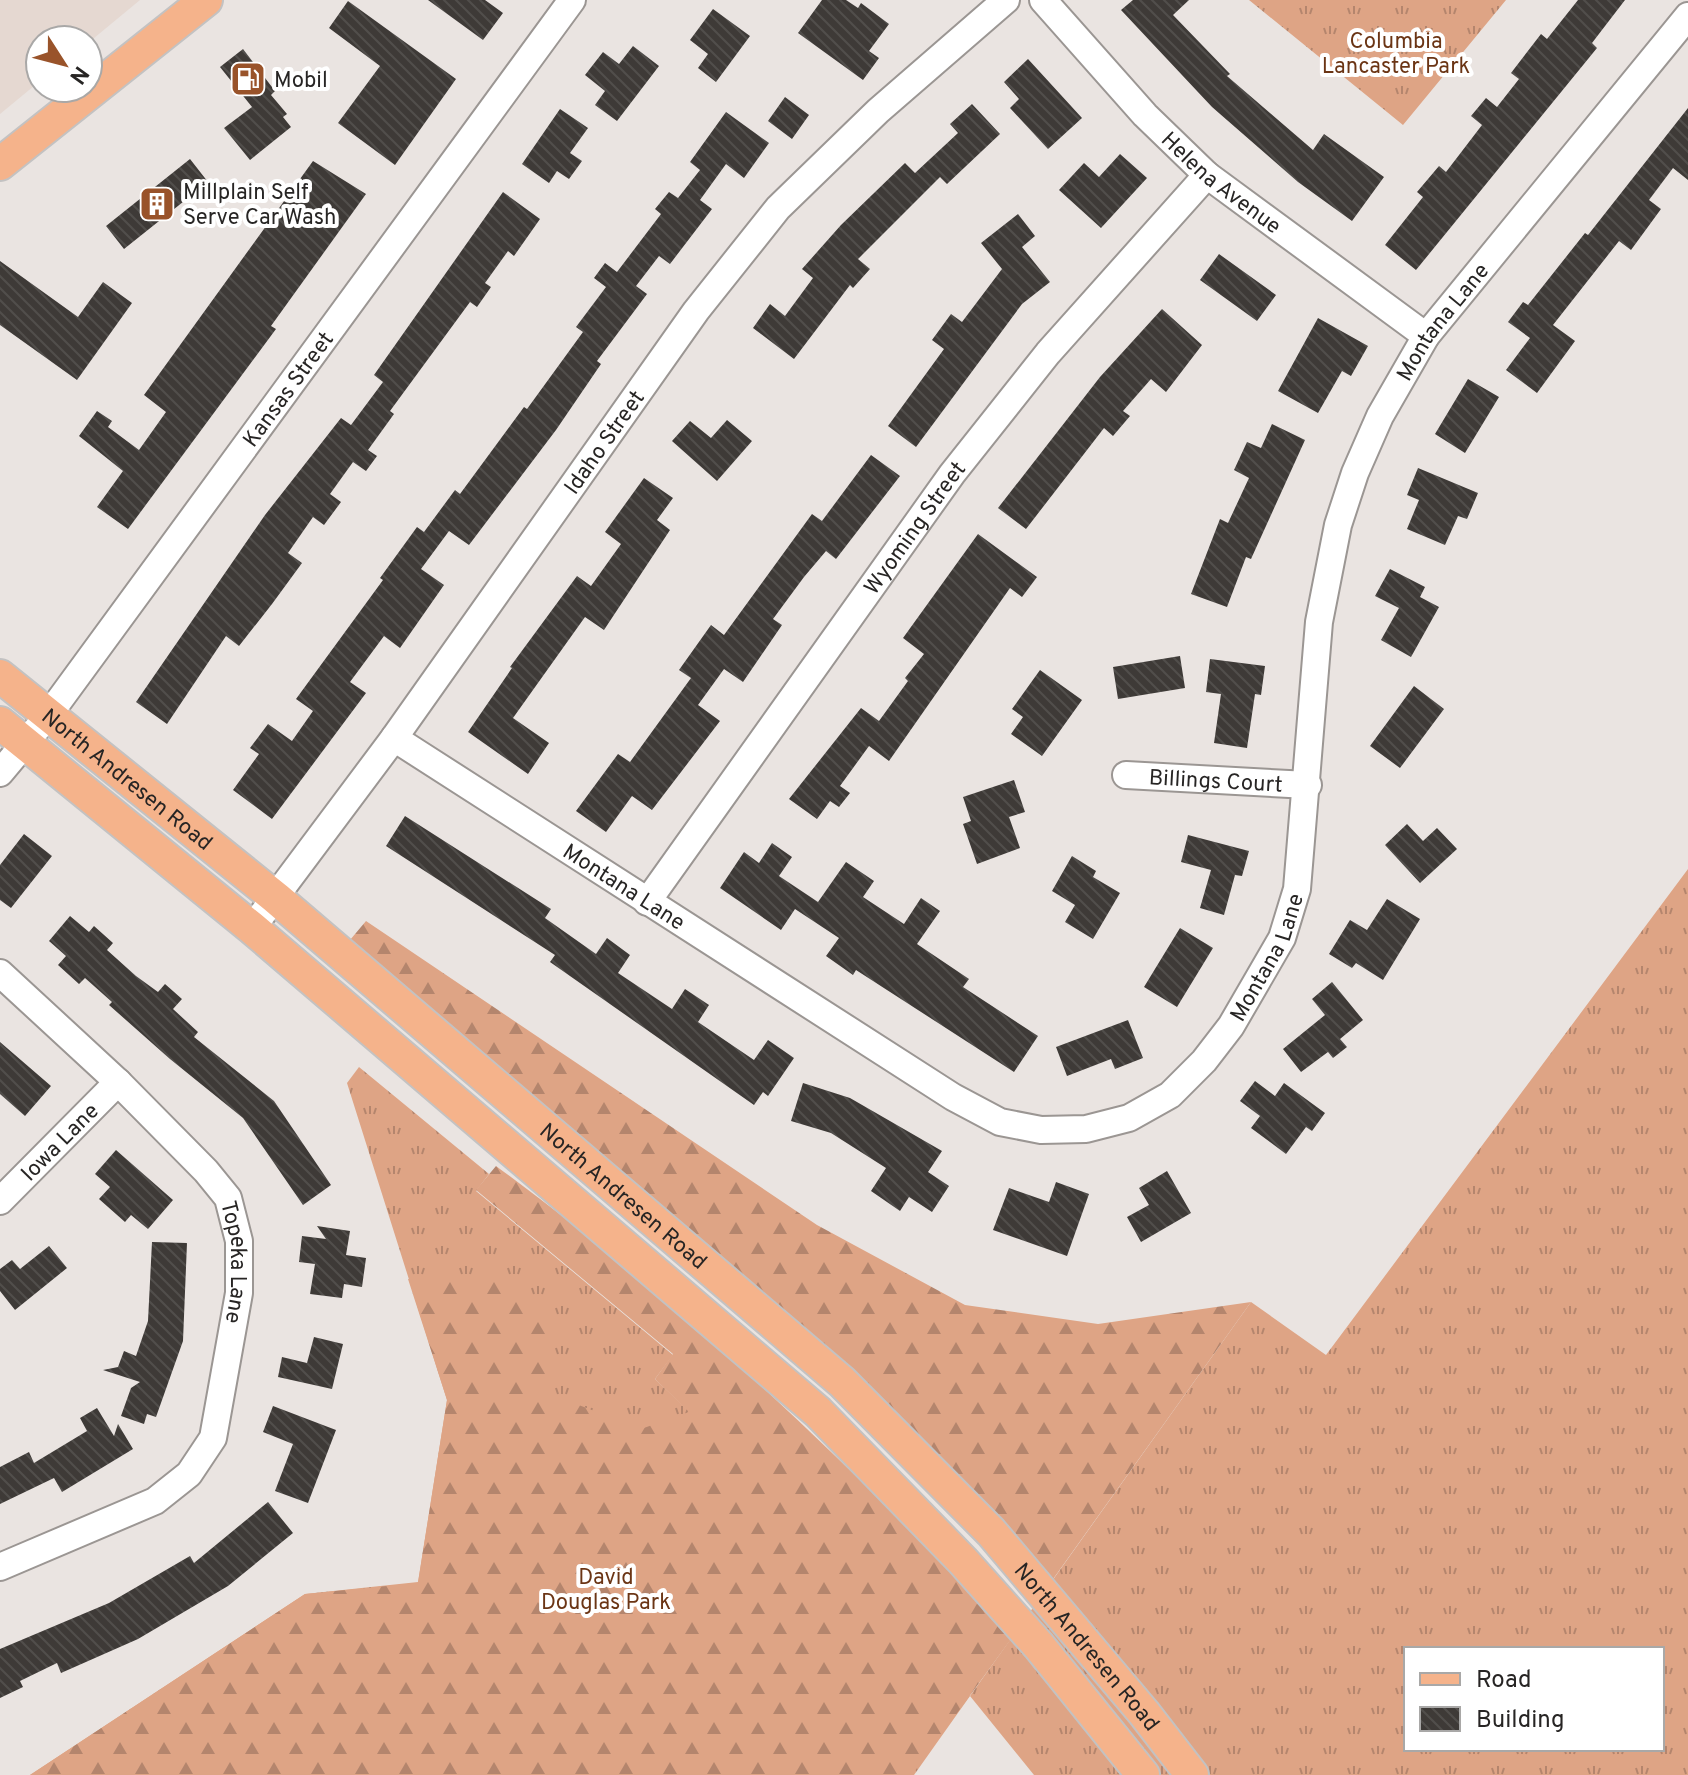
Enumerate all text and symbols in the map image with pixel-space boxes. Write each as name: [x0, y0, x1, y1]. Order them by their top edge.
north arrow: [24, 24, 104, 104]
park label: Columbia Lancaster Park: [1322, 29, 1470, 81]
text: N: [63, 60, 94, 89]
fuel station icon: Mobil: [229, 60, 267, 98]
place label: Mobil: [274, 68, 328, 95]
street label: Helena Avenue: [1155, 127, 1286, 241]
place label: Millplain Self Serve Car Wash: [183, 180, 336, 232]
building icon: Millplain Self Serve Car Wash: [138, 185, 176, 223]
street label: Montana Lane: [1392, 259, 1496, 386]
street label: Kansas Street: [238, 327, 341, 453]
street label: Idaho Street: [560, 386, 651, 500]
street label: Wyoming Street: [859, 457, 973, 601]
street label: North Andresen Road: [35, 704, 217, 858]
street label: Billings Court: [1148, 765, 1283, 800]
street label: Montana Lane: [557, 839, 689, 937]
street label: Montana Lane: [1225, 891, 1311, 1027]
street label: Iowa Lane: [16, 1098, 105, 1188]
street label: North Andresen Road: [533, 1118, 712, 1276]
street label: Topeka Lane: [213, 1198, 251, 1326]
street label: North Andresen Road: [1007, 1558, 1164, 1737]
park label: David Douglas Park: [541, 1565, 671, 1617]
legend: [1404, 1647, 1664, 1751]
text: Road: [1476, 1666, 1532, 1696]
text: Building: [1476, 1706, 1565, 1736]

